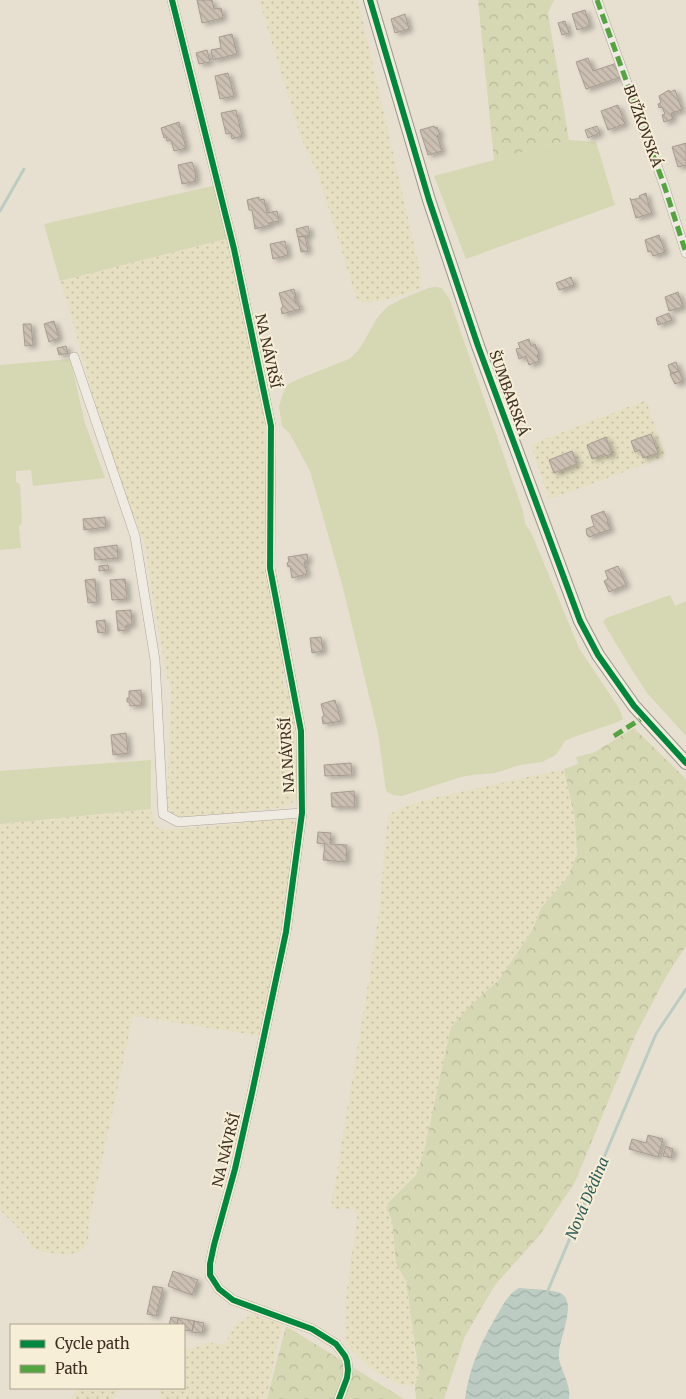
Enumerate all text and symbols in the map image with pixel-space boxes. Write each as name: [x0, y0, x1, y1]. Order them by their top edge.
street label: BUŽKOVSKÁ: [620, 82, 666, 170]
street label: NA NÁVRŠÍ: [251, 312, 285, 390]
street label: ŠUMBARSKÁ: [485, 348, 533, 438]
street label: NA NÁVRŠÍ: [276, 717, 298, 793]
street label: NA NÁVRŠÍ: [208, 1111, 244, 1189]
water label: Nová Dědina: [561, 1154, 613, 1242]
legend: [10, 1324, 185, 1389]
text: Cycle path: [55, 1334, 130, 1353]
text: Path: [55, 1359, 88, 1378]

